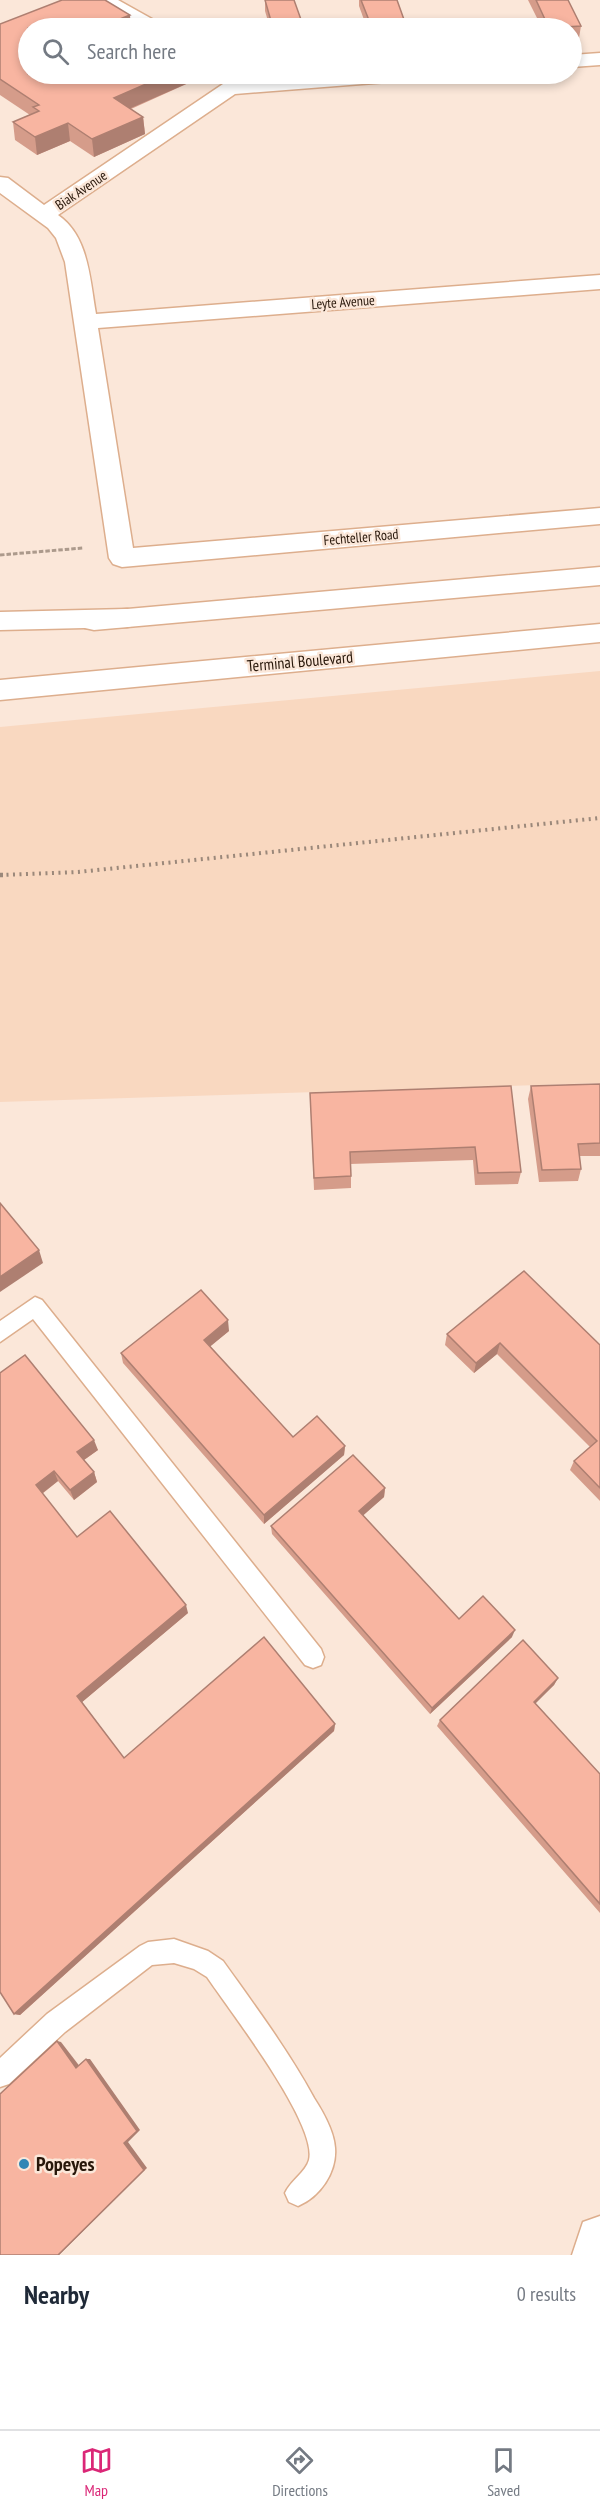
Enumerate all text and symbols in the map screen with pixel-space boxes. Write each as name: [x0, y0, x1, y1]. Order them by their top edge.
search box: [18, 18, 582, 84]
icon: search: [39, 35, 72, 68]
text: Search here: [87, 37, 176, 65]
street label: Biak Avenue: [52, 166, 110, 214]
street label: Leyte Avenue: [311, 291, 376, 313]
street label: Fechteller Road: [323, 525, 399, 549]
street label: Terminal Boulevard: [246, 646, 354, 676]
place label: Popeyes: [36, 2151, 95, 2177]
marker: Popeyes: [17, 2157, 31, 2171]
text: Nearby: [24, 2278, 89, 2311]
text: 0 results: [517, 2281, 576, 2307]
tab: Map: [80, 2444, 113, 2500]
tab: Directions: [272, 2444, 328, 2500]
tab: Saved: [487, 2444, 520, 2500]

